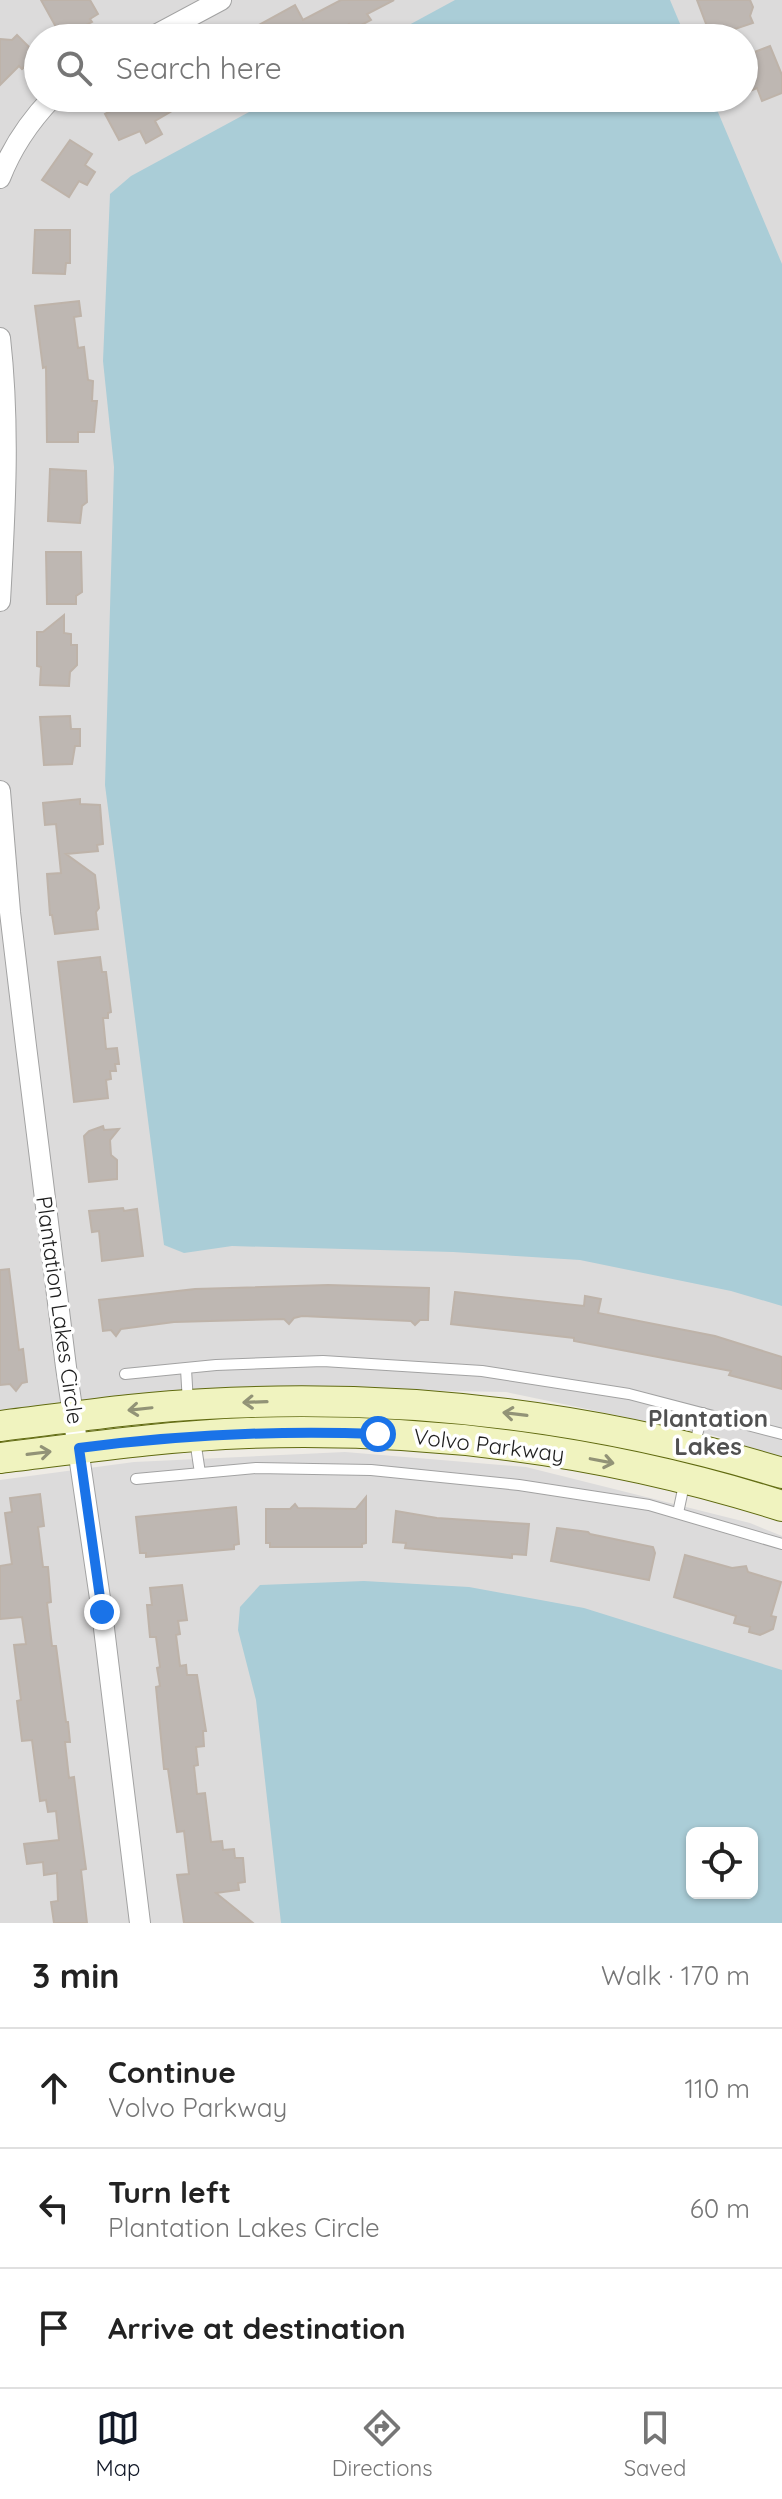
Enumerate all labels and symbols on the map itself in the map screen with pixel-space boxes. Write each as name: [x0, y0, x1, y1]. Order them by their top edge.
street label: Plantation Lakes Circle: [30, 1194, 90, 1426]
one-way arrow: [242, 1394, 269, 1409]
one-way arrow: [127, 1402, 154, 1417]
district label: Plantation Lakes: [648, 1403, 768, 1461]
one-way arrow: [503, 1406, 528, 1421]
route start: [360, 1416, 396, 1452]
street label: Volvo Parkway: [412, 1422, 566, 1468]
one-way arrow: [26, 1445, 52, 1460]
one-way arrow: [589, 1454, 615, 1469]
route end: [84, 1594, 120, 1630]

